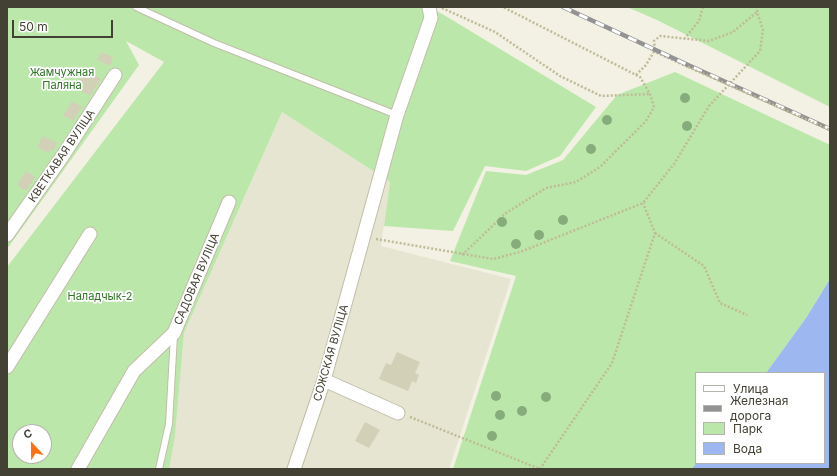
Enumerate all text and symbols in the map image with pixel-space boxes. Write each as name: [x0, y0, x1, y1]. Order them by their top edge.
scale bar: [14, 12, 115, 38]
text: 50 m: [19, 19, 48, 34]
park label: Жамчужная Паляна: [30, 66, 94, 92]
street label: КВЕТКАВАЯ ВУЛІЦА: [26, 107, 98, 205]
street label: САДОВАЯ ВУЛІЦА: [172, 231, 222, 327]
park label: Наладчык-2: [67, 290, 133, 304]
street label: СОЖСКАЯ ВУЛІЦА: [311, 303, 351, 403]
legend: [695, 372, 825, 464]
text: Улица: [733, 381, 768, 396]
text: Железная дорога: [730, 393, 788, 423]
text: Парк: [733, 421, 763, 436]
north arrow: [12, 424, 52, 464]
text: С: [21, 426, 34, 442]
text: Вода: [733, 441, 762, 456]

